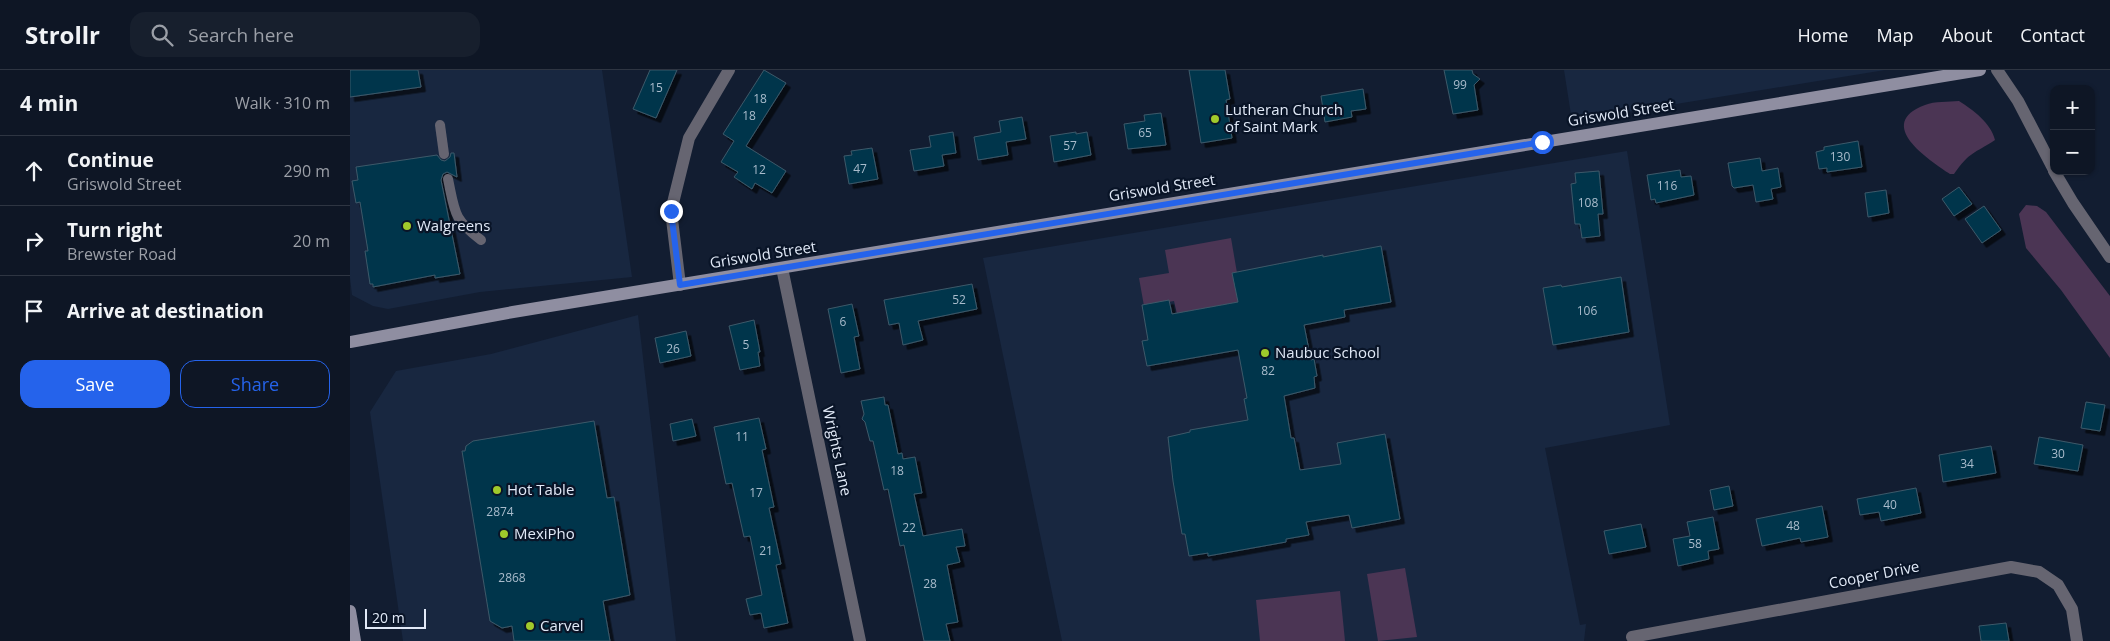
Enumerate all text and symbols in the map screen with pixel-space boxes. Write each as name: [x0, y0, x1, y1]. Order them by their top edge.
search box: [130, 12, 480, 57]
text: Strollr: [25, 18, 100, 51]
icon: search: [148, 21, 176, 49]
text: Search here: [188, 22, 294, 48]
text: Home: [1798, 23, 1848, 47]
text: Map: [1876, 23, 1914, 47]
text: About: [1942, 23, 1992, 47]
text: Contact: [2020, 23, 2085, 47]
house number: 99: [1453, 76, 1467, 93]
house number: 15: [649, 79, 663, 96]
map controls: [2050, 85, 2095, 175]
button: +: [2050, 85, 2095, 130]
text: 4 min: [20, 89, 78, 117]
house number: 18: [753, 90, 767, 107]
text: Walk · 310 m: [235, 92, 330, 114]
street label: Griswold Street: [1566, 94, 1675, 130]
place label: Lutheran Church of Saint Mark: [1225, 99, 1343, 136]
house number: 18: [742, 107, 756, 124]
marker: Lutheran Church of Saint Mark: [1209, 113, 1221, 125]
house number: 65: [1138, 124, 1152, 141]
button: −: [2050, 130, 2095, 175]
route start: [1531, 131, 1554, 154]
house number: 57: [1063, 137, 1077, 154]
text: Continue: [67, 147, 154, 173]
house number: 130: [1830, 148, 1850, 165]
icon: ahead: [20, 157, 48, 185]
text: 290 m: [284, 160, 330, 182]
house number: 47: [853, 160, 867, 177]
house number: 12: [752, 161, 766, 178]
street label: Griswold Street: [1107, 169, 1216, 205]
text: Griswold Street: [67, 173, 182, 195]
house number: 116: [1657, 177, 1677, 194]
house number: 108: [1578, 194, 1598, 211]
route end: [660, 200, 683, 223]
place label: Walgreens: [417, 215, 490, 235]
text: Turn right: [67, 217, 162, 243]
marker: Walgreens: [401, 220, 413, 232]
icon: right: [20, 227, 48, 255]
text: 20 m: [293, 230, 330, 252]
street label: Griswold Street: [708, 236, 817, 272]
text: Brewster Road: [67, 243, 176, 265]
house number: 52: [952, 291, 966, 308]
icon: arrive: [20, 297, 48, 325]
text: Arrive at destination: [67, 298, 264, 324]
house number: 106: [1577, 302, 1597, 319]
house number: 6: [840, 313, 847, 330]
house number: 5: [743, 336, 750, 353]
house number: 26: [666, 340, 680, 357]
place label: Naubuc School: [1275, 342, 1380, 362]
marker: Naubuc School: [1259, 347, 1271, 359]
button: Save: [20, 360, 170, 408]
button: Share: [180, 360, 330, 408]
house number: 82: [1261, 362, 1275, 379]
street label: Wrights Lane: [819, 404, 857, 498]
house number: 11: [735, 428, 749, 445]
house number: 30: [2051, 445, 2065, 462]
house number: 34: [1960, 455, 1974, 472]
house number: 18: [890, 462, 904, 479]
place label: Hot Table: [507, 479, 574, 499]
marker: Hot Table: [491, 484, 503, 496]
house number: 17: [749, 484, 763, 501]
house number: 40: [1883, 496, 1897, 513]
house number: 2874: [486, 503, 514, 520]
house number: 48: [1786, 517, 1800, 534]
house number: 22: [902, 519, 916, 536]
place label: MexiPho: [514, 523, 575, 543]
marker: MexiPho: [498, 528, 510, 540]
house number: 58: [1688, 535, 1702, 552]
house number: 21: [759, 542, 773, 559]
street label: Cooper Drive: [1827, 555, 1921, 593]
house number: 2868: [498, 569, 526, 586]
house number: 28: [923, 575, 937, 592]
scale bar: [365, 606, 426, 629]
text: 20 m: [372, 608, 405, 627]
place label: Carvel: [540, 615, 584, 635]
marker: Carvel: [524, 620, 536, 632]

